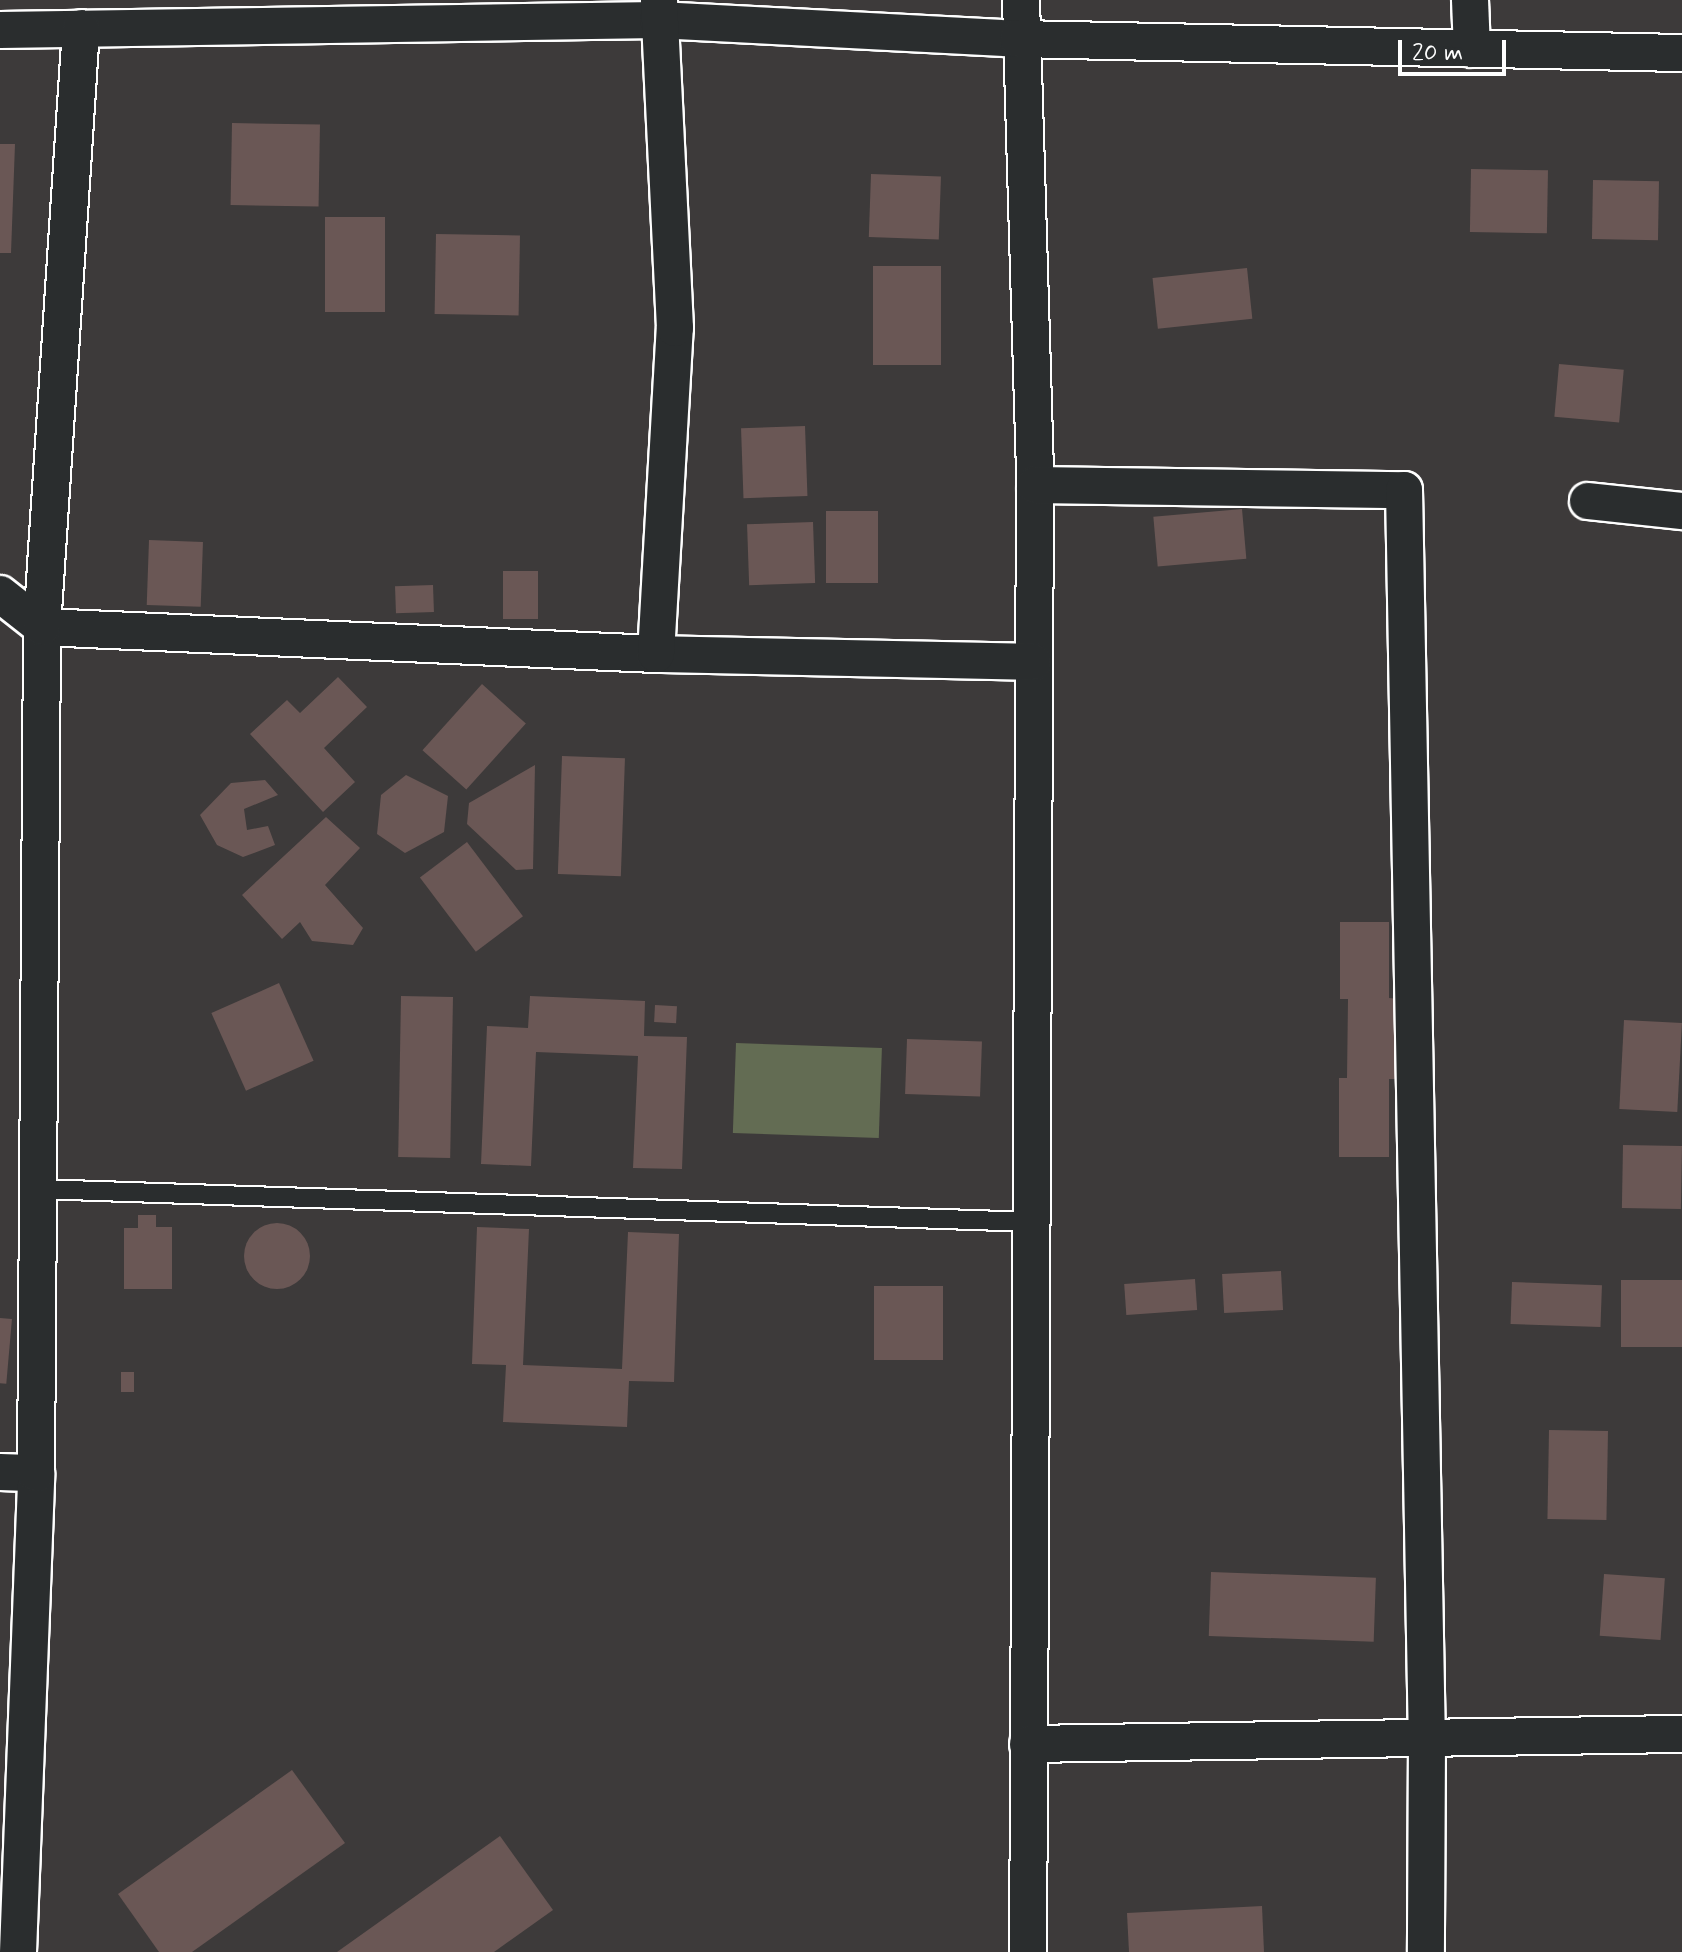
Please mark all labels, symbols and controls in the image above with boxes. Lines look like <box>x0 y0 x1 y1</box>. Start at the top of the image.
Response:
scale bar <box>1402 24 1510 74</box>
text: 20 m <box>1412 38 1463 69</box>

